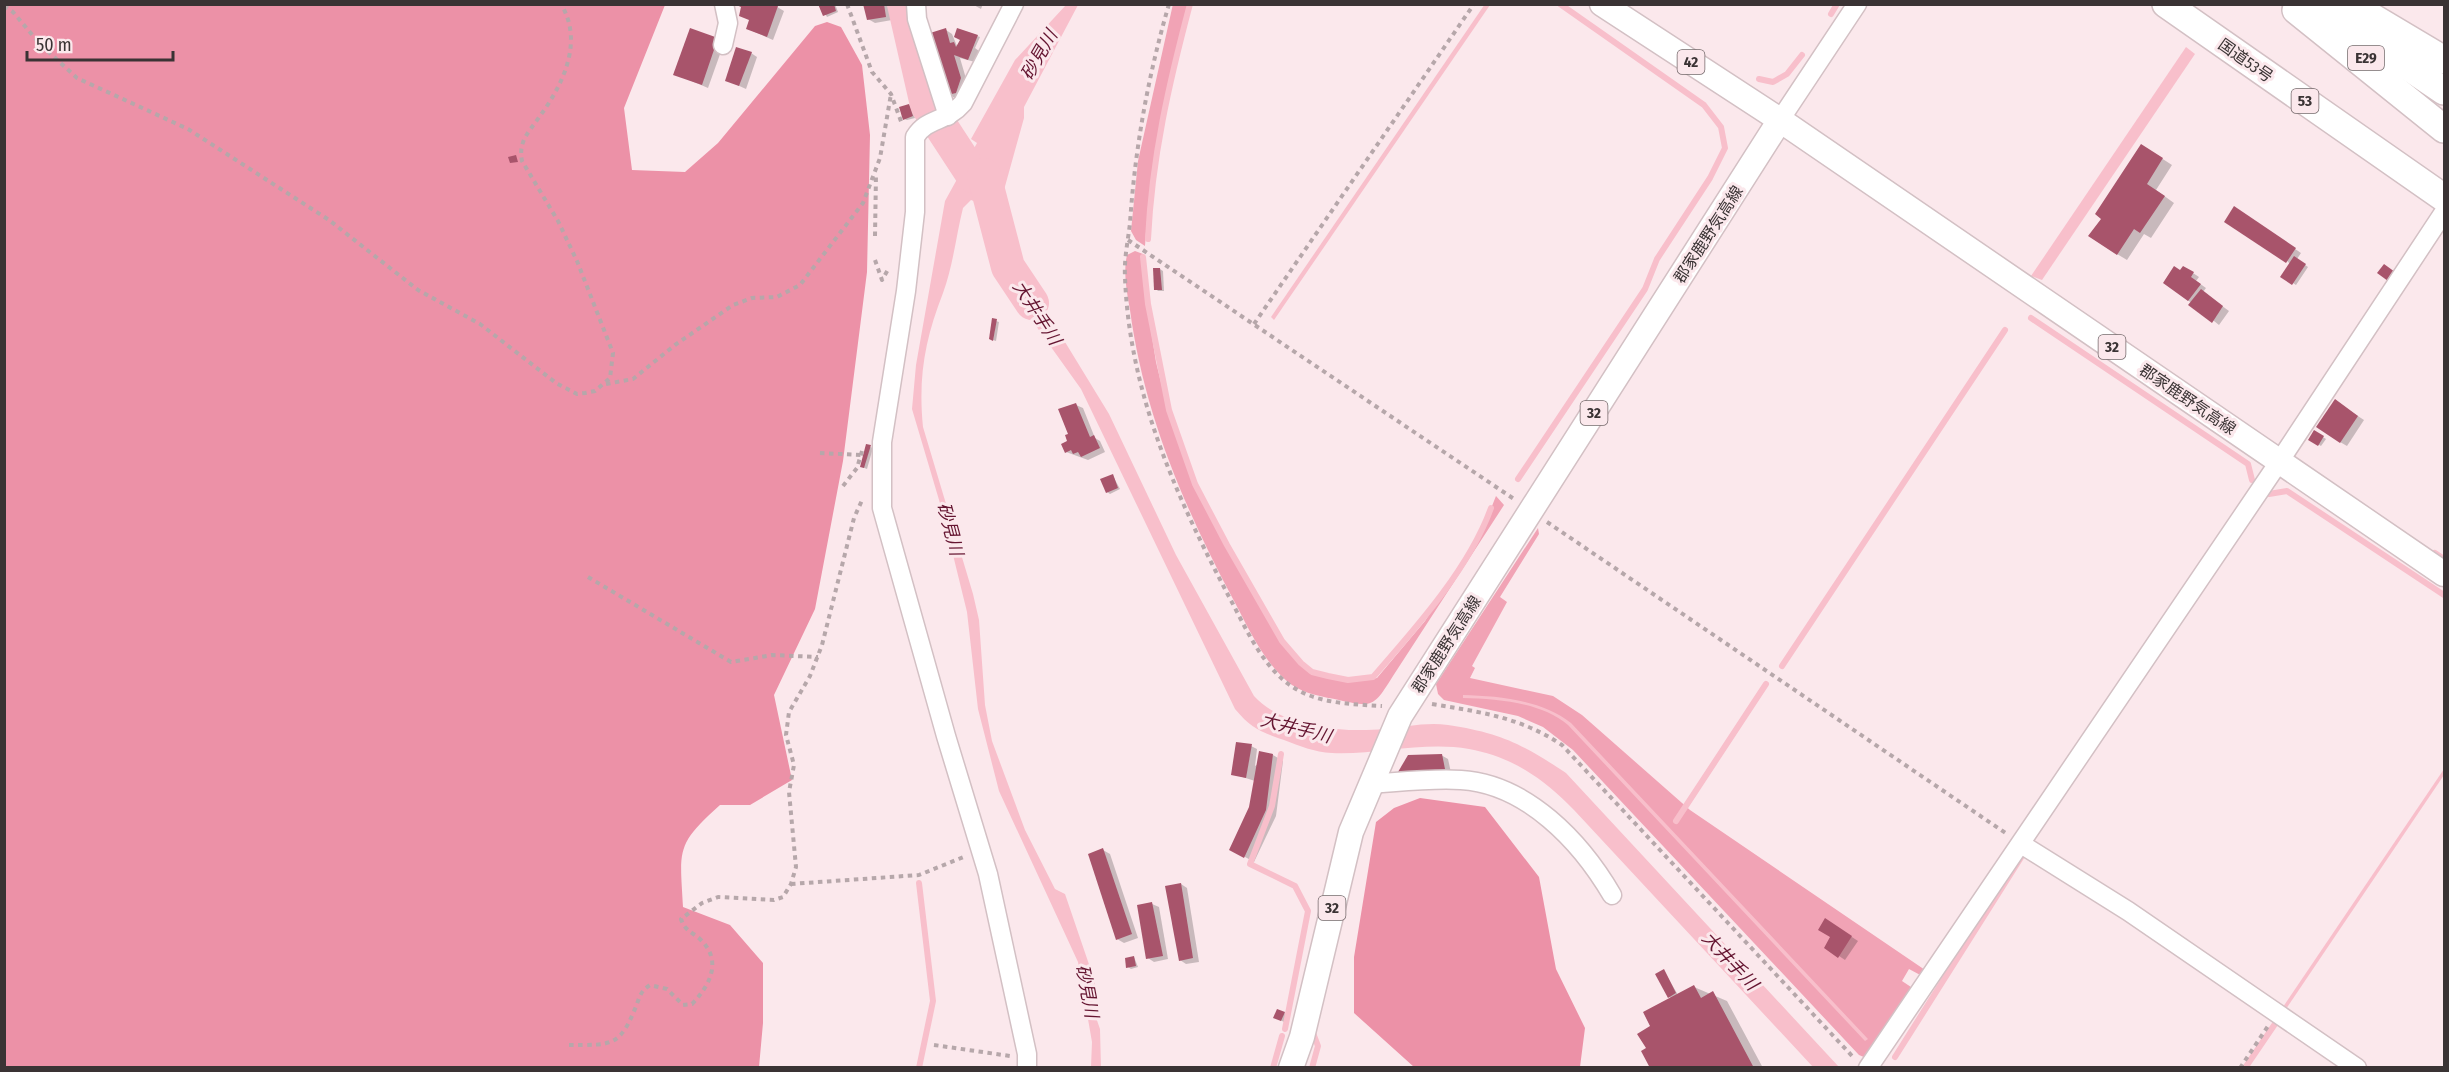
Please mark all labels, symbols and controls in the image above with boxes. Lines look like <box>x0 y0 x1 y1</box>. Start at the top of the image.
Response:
scale bar <box>27 24 172 62</box>
water label: 砂見川 <box>1016 24 1063 84</box>
text: 50 m <box>36 34 72 56</box>
street label: 国道53号 <box>2215 35 2277 86</box>
road number: E29 <box>2348 46 2384 70</box>
road number: 42 <box>1678 50 1704 74</box>
road number: 53 <box>2292 89 2318 113</box>
street label: 郡家鹿野気高線 <box>1670 182 1747 286</box>
water label: 大井手川 <box>1008 277 1067 351</box>
road number: 32 <box>2098 335 2126 359</box>
street label: 郡家鹿野気高線 <box>2136 360 2239 439</box>
road number: 32 <box>1580 401 1608 425</box>
water label: 砂見川 <box>932 500 968 560</box>
street label: 郡家鹿野気高線 <box>1408 592 1485 696</box>
water label: 大井手川 <box>1258 709 1336 748</box>
road number: 32 <box>1318 896 1346 920</box>
water label: 大井手川 <box>1697 927 1764 996</box>
water label: 砂見川 <box>1071 962 1103 1022</box>

